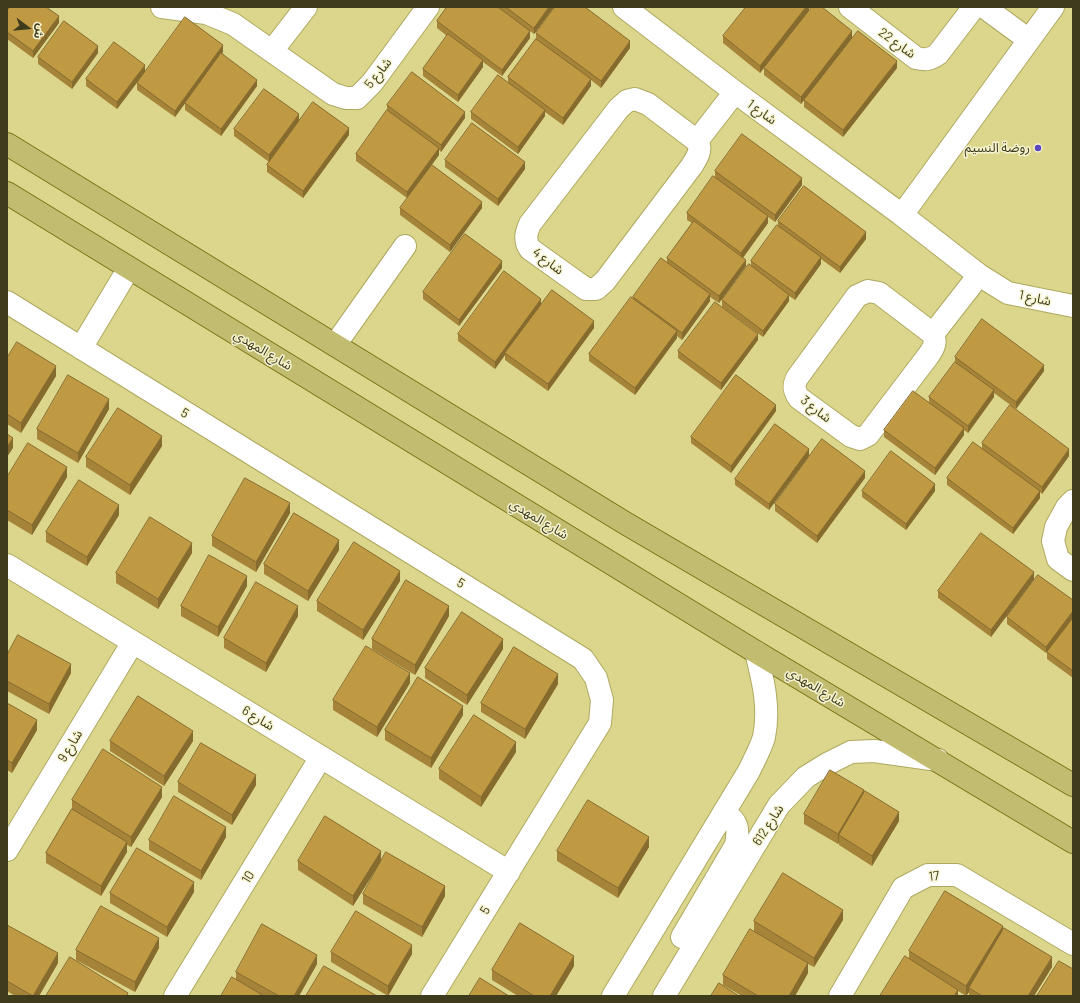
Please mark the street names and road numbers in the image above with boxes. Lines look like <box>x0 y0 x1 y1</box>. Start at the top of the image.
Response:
street label: شارع 22 <box>875 24 919 62</box>
street label: شارع 5 <box>361 55 395 91</box>
street label: شارع 1 <box>744 96 780 128</box>
street label: شارع 4 <box>529 244 567 278</box>
street label: شارع 1 <box>1017 287 1053 309</box>
street label: شارع المهدي <box>231 326 295 374</box>
street label: شارع 3 <box>798 392 834 426</box>
street label: 5 <box>178 405 192 421</box>
street label: شارع المهدي <box>507 495 571 543</box>
street label: 5 <box>454 575 468 591</box>
street label: شارع المهدي <box>784 663 848 711</box>
street label: شارع 6 <box>239 702 277 734</box>
street label: شارع 9 <box>54 727 86 765</box>
street label: شارع 612 <box>749 801 787 849</box>
street label: 10 <box>238 868 258 886</box>
street label: 17 <box>928 868 940 884</box>
street label: 5 <box>477 903 493 917</box>

